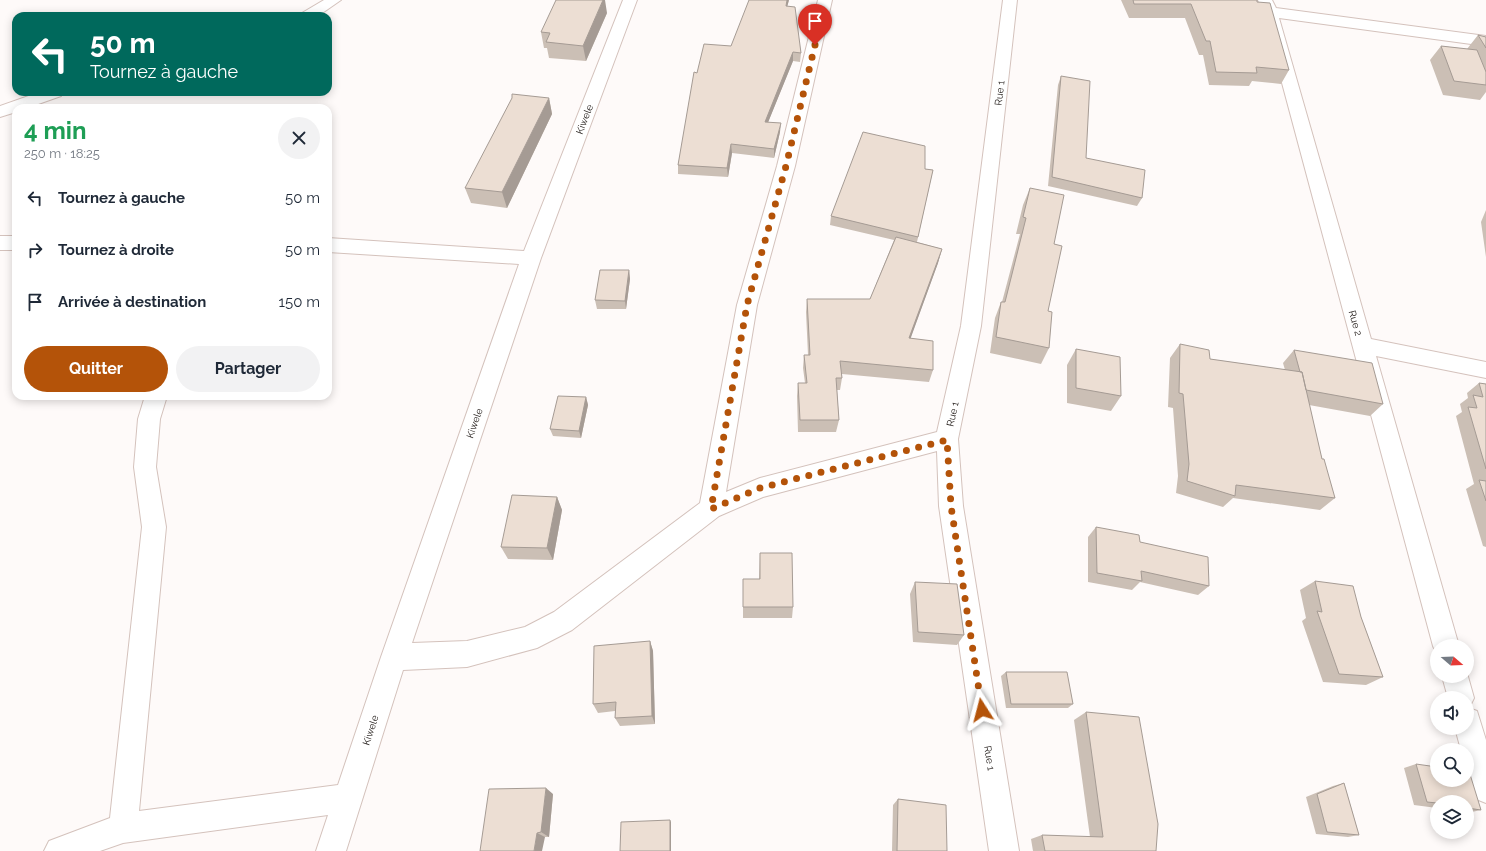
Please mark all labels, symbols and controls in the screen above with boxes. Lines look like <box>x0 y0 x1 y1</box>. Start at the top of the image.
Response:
pin <box>798 4 832 45</box>
icon: arrive <box>804 10 826 32</box>
text: 50 m <box>90 27 156 60</box>
icon: left <box>24 28 76 80</box>
text: Tournez à gauche <box>90 61 238 82</box>
street label: Rue 1 <box>993 79 1007 106</box>
street label: Kiwele <box>574 103 595 136</box>
text: 4 min <box>24 116 86 145</box>
button: close <box>278 117 320 159</box>
text: 250 m · 18:25 <box>24 146 100 161</box>
icon: left <box>24 187 46 209</box>
text: Tournez à gauche <box>58 189 185 207</box>
text: 50 m <box>285 189 320 207</box>
icon: right <box>24 239 46 261</box>
text: Tournez à droite <box>58 241 174 259</box>
text: 50 m <box>285 241 320 259</box>
icon: arrive <box>24 291 46 313</box>
text: Arrivée à destination <box>58 293 206 311</box>
text: 150 m <box>279 293 320 311</box>
street label: Rue 2 <box>1347 309 1364 337</box>
button: Quitter <box>24 346 168 392</box>
button: Partager <box>176 346 320 392</box>
street label: Rue 1 <box>945 400 961 428</box>
street label: Kiwele <box>464 407 485 440</box>
north arrow <box>1430 639 1474 683</box>
map controls <box>1430 639 1474 839</box>
position arrow <box>961 689 1003 731</box>
button: sound <box>1430 691 1474 735</box>
street label: Kiwele <box>360 714 381 747</box>
button: search <box>1430 743 1474 787</box>
street label: Rue 1 <box>982 745 997 772</box>
button: layers <box>1430 795 1474 839</box>

